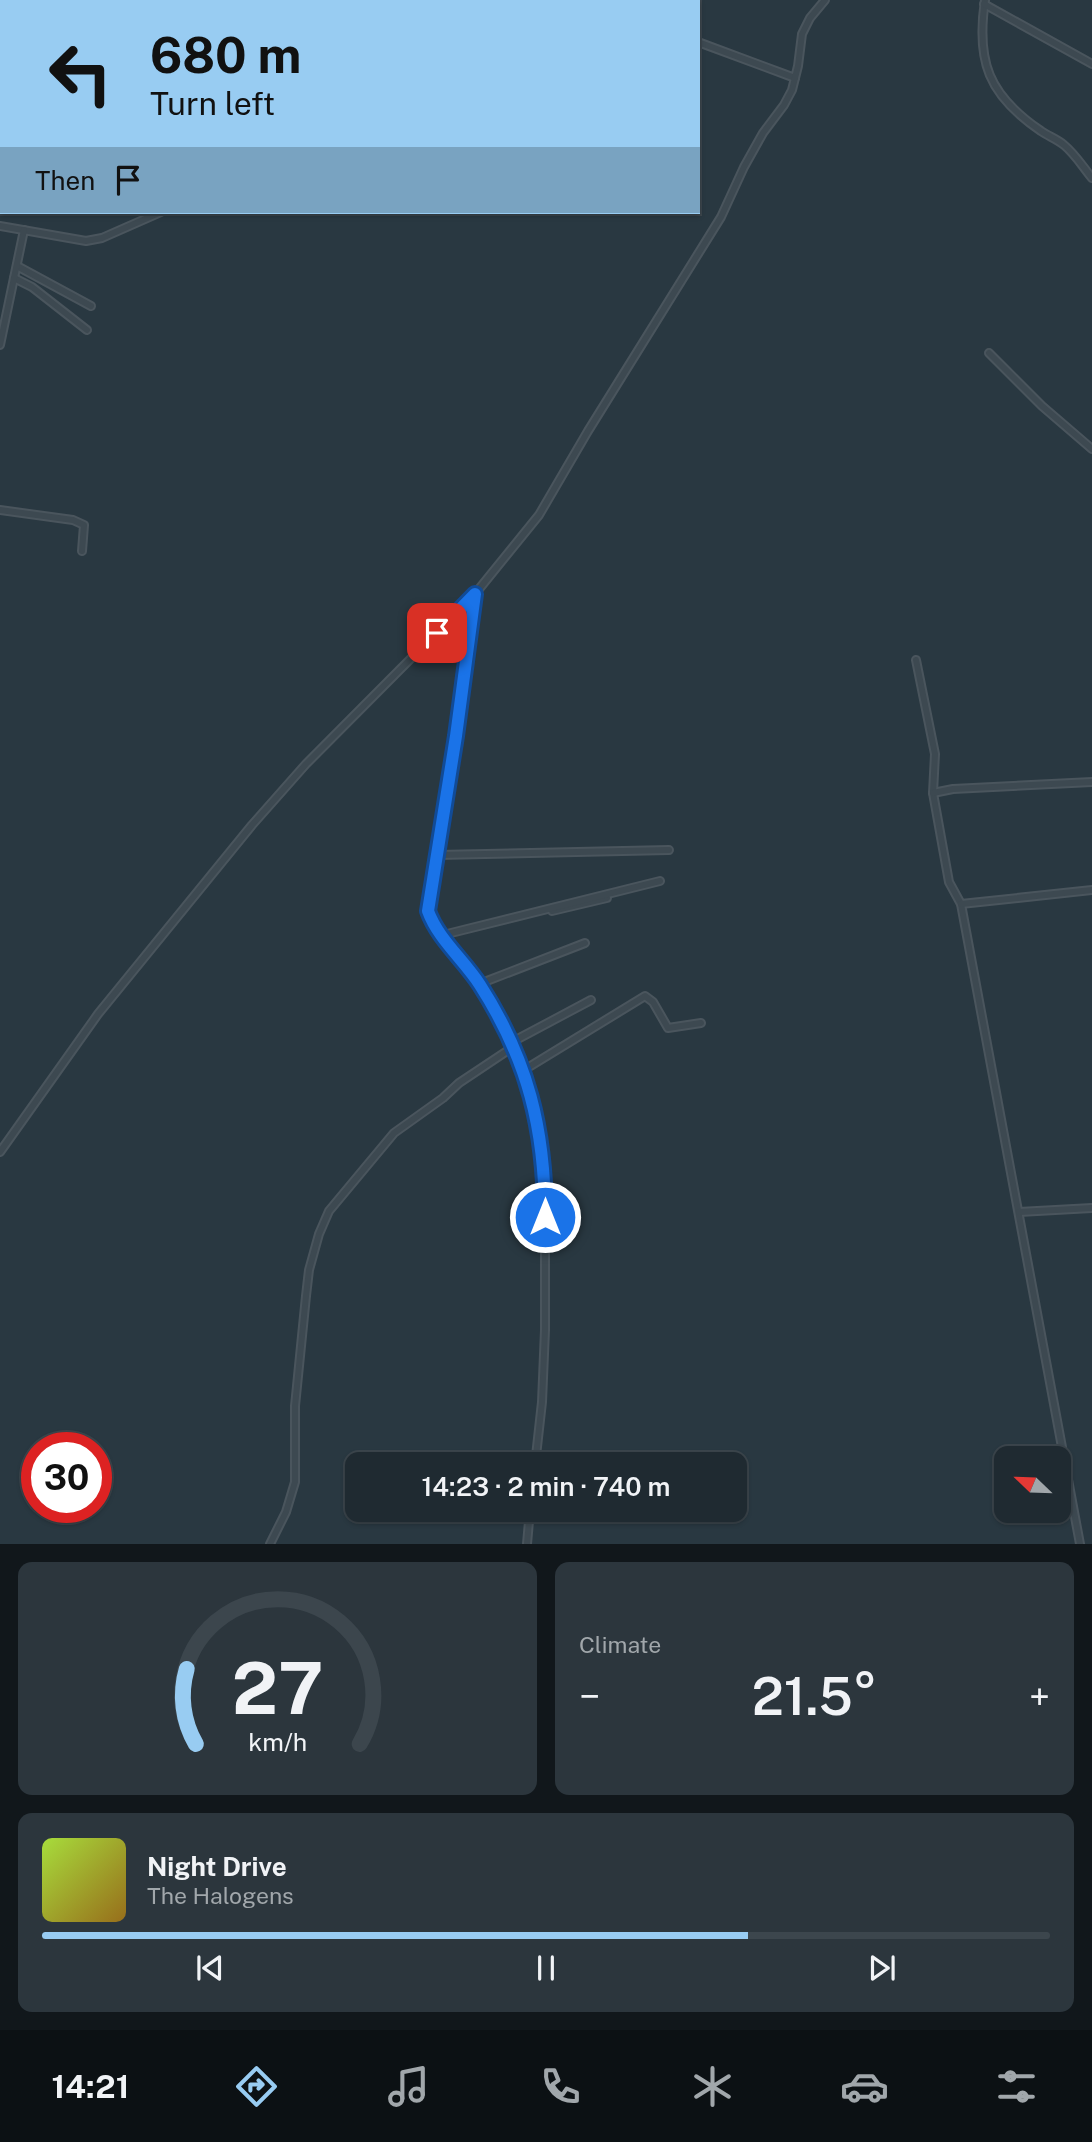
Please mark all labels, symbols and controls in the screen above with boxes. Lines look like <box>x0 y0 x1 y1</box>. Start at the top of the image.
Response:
text: 680 m <box>150 26 301 84</box>
icon: left <box>35 28 126 119</box>
text: Turn left <box>150 85 275 122</box>
icon: arrive <box>109 161 147 199</box>
text: Then <box>35 165 95 196</box>
pin <box>407 603 467 663</box>
icon: arrive <box>418 614 456 652</box>
position arrow <box>508 1180 582 1254</box>
speed limit sign: 30 <box>21 1432 112 1523</box>
north arrow <box>994 1446 1071 1522</box>
map controls <box>994 1446 1071 1523</box>
text: 14:23 · 2 min · 740 m <box>421 1471 671 1502</box>
text: Climate <box>579 1631 661 1658</box>
text: 27 <box>232 1646 323 1731</box>
text: 21.5° <box>752 1666 877 1727</box>
text: − <box>579 1674 600 1719</box>
text: + <box>1029 1674 1050 1719</box>
text: km/h <box>248 1727 307 1757</box>
text: Night Drive <box>147 1851 287 1882</box>
text: The Halogens <box>147 1882 294 1909</box>
icon: previous <box>191 1949 229 1987</box>
icon: pause <box>527 1949 565 1987</box>
icon: next <box>863 1949 901 1987</box>
icon: directions <box>232 2062 281 2111</box>
icon: music <box>384 2062 433 2111</box>
icon: phone <box>536 2062 585 2111</box>
icon: climate <box>688 2062 737 2111</box>
icon: car <box>840 2062 889 2111</box>
icon: filters <box>992 2062 1041 2111</box>
text: 14:21 <box>51 2068 129 2105</box>

